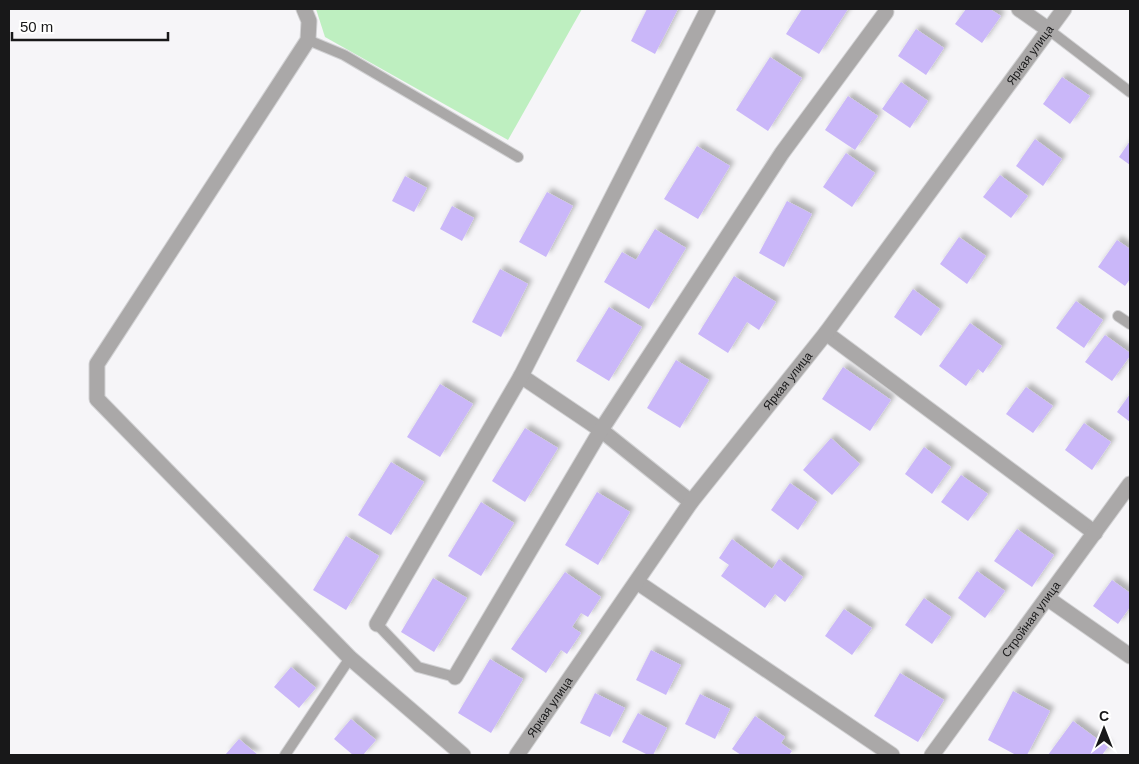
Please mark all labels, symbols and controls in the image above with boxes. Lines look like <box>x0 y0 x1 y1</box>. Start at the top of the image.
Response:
scale bar <box>12 10 169 42</box>
text: 50 m <box>20 18 53 35</box>
street label: Яркая улица <box>1004 22 1057 88</box>
street label: Яркая улица <box>760 349 815 413</box>
street label: Стройная улица <box>999 578 1064 660</box>
street label: Яркая улица <box>524 674 576 740</box>
north arrow <box>1079 704 1129 754</box>
text: С <box>1099 708 1109 724</box>

